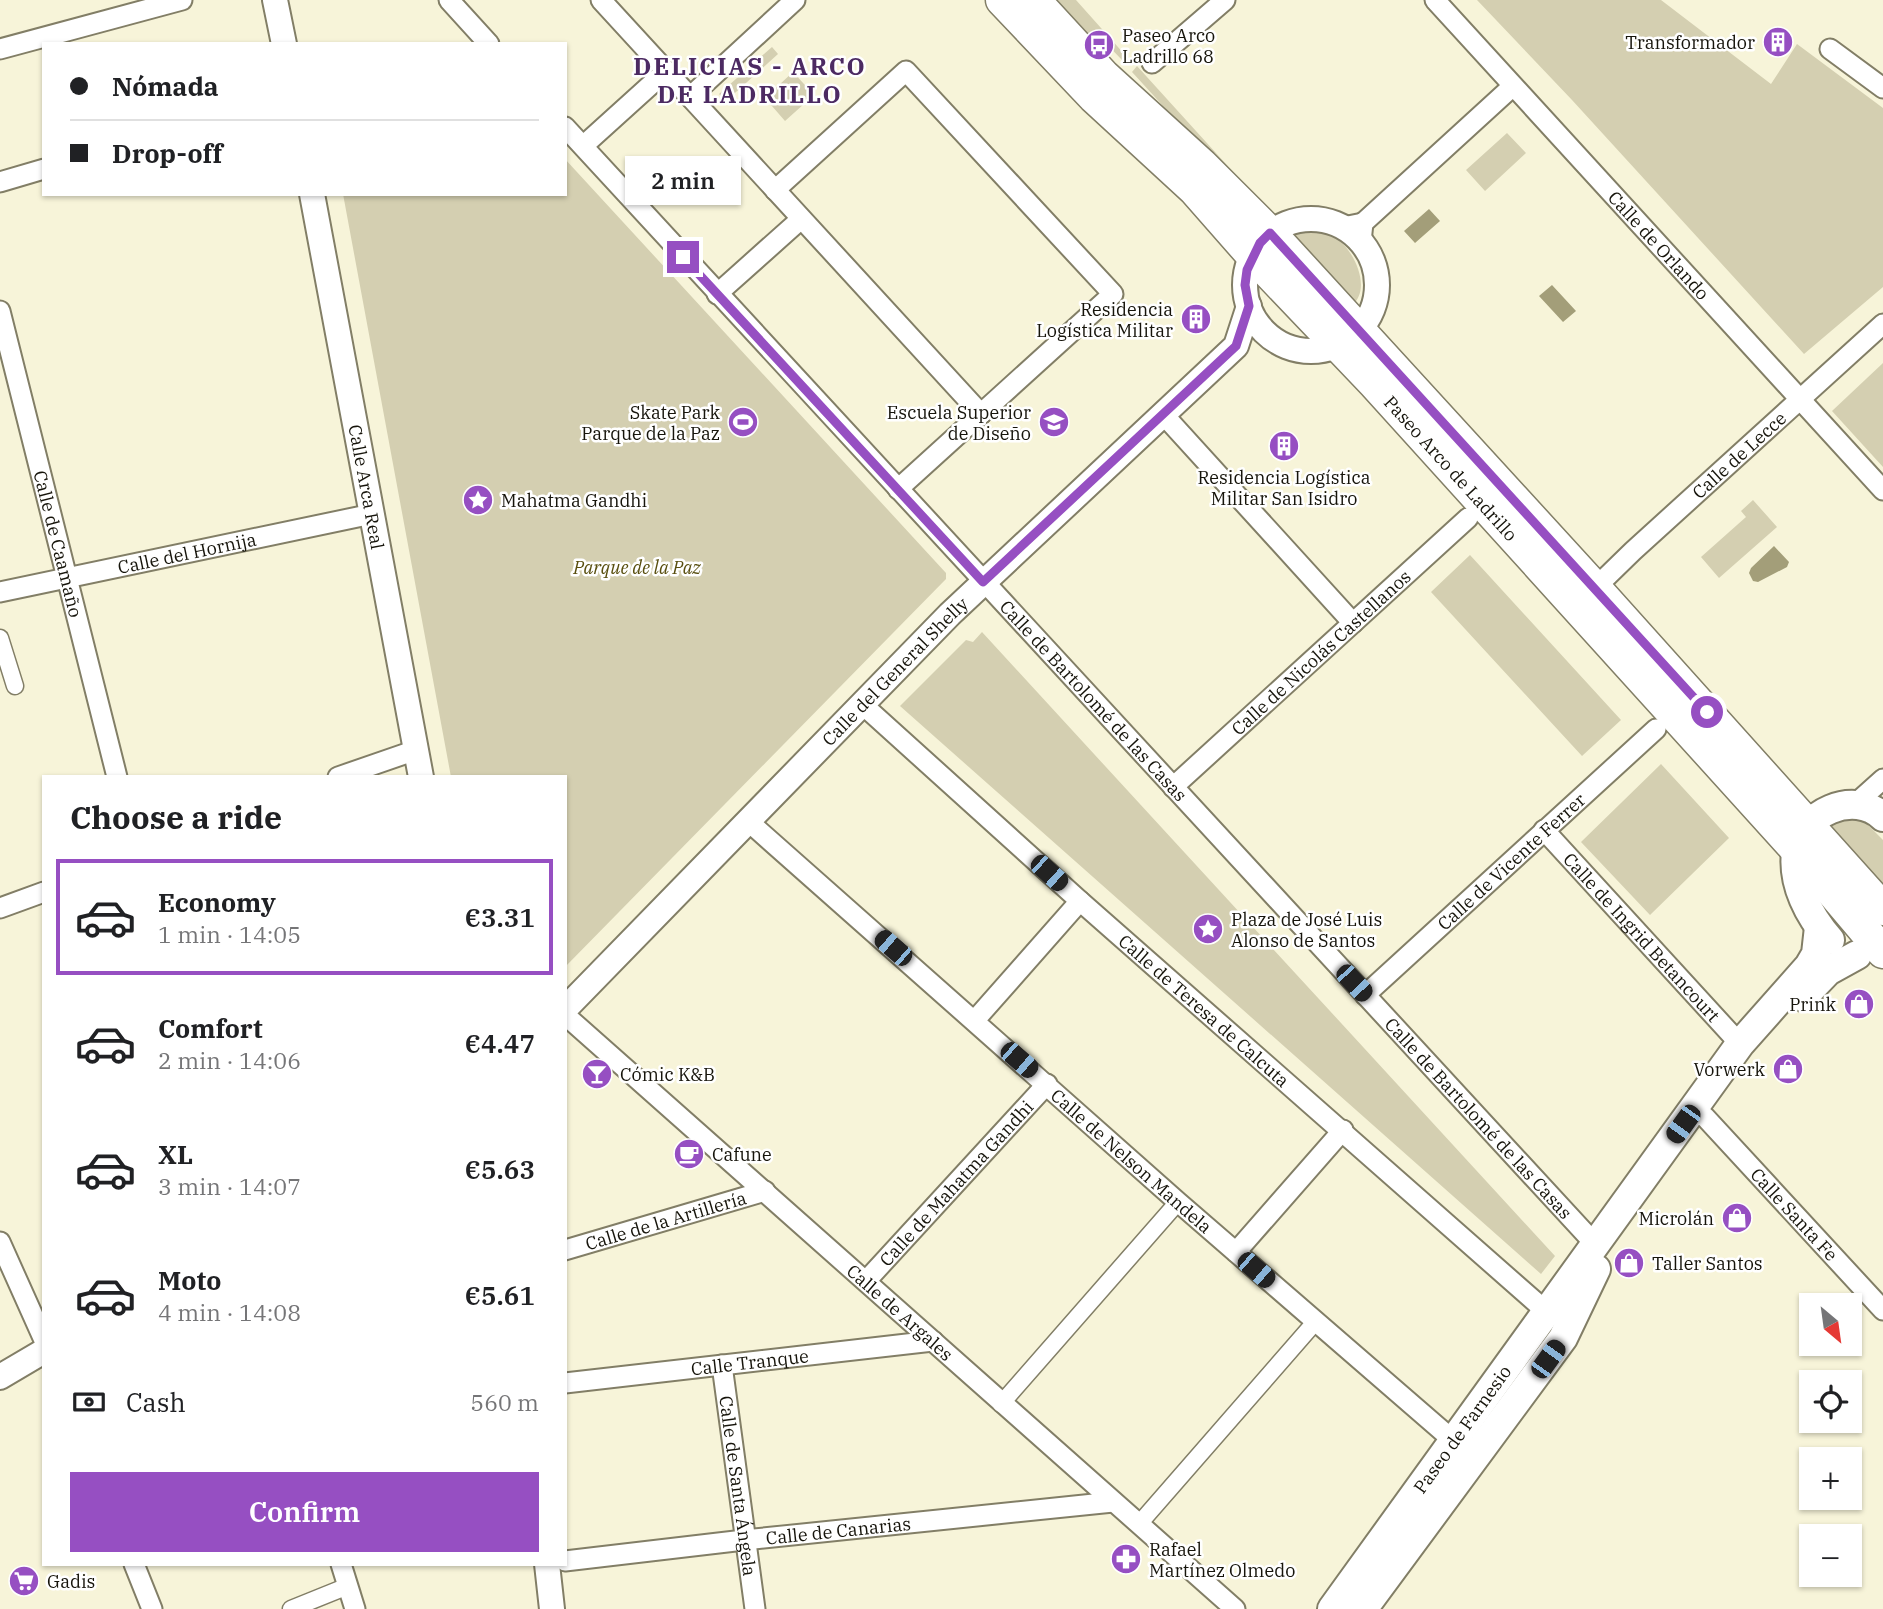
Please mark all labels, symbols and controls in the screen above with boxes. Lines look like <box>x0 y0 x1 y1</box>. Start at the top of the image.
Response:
place label: Paseo Arco Ladrillo 68 <box>1122 24 1215 68</box>
building icon: Transformador <box>1761 25 1795 59</box>
bus stop icon: Paseo Arco Ladrillo 68 <box>1082 28 1116 62</box>
place label: Transformador <box>1625 31 1755 54</box>
district label: DELICIAS - ARCO DE LADRILLO <box>633 50 867 110</box>
text: Nómada <box>112 69 219 103</box>
text: Drop-off <box>112 136 223 170</box>
callout: 2 min <box>625 156 741 204</box>
text: 2 min <box>651 165 715 195</box>
street label: Calle de Orlando <box>1603 186 1715 304</box>
route end <box>667 241 699 273</box>
place label: Residencia Logística Militar <box>1036 298 1173 342</box>
building icon: Residencia Logística Militar <box>1179 302 1213 336</box>
street label: Paseo Arco de Ladrillo <box>1379 390 1523 546</box>
place label: Skate Park Parque de la Paz <box>581 401 720 445</box>
place label: Escuela Superior de Diseño <box>887 401 1031 445</box>
sports icon: Skate Park Parque de la Paz <box>726 405 760 439</box>
school or university icon: Escuela Superior de Diseño <box>1037 405 1071 439</box>
street label: Calle de Lecce <box>1687 406 1791 503</box>
street label: Calle Arca Real <box>344 423 390 551</box>
building icon: Residencia Logística Militar San Isidro <box>1267 429 1301 463</box>
place label: Residencia Logística Militar San Isidro <box>1197 466 1371 510</box>
street label: Calle de Caamaño <box>29 468 88 620</box>
place icon: Mahatma Gandhi <box>461 483 495 517</box>
place label: Mahatma Gandhi <box>501 489 648 512</box>
street label: Calle del Hornija <box>116 527 258 579</box>
park label: Parque de la Paz <box>572 556 702 579</box>
street label: Calle de Nicolás Castellanos <box>1226 565 1415 740</box>
street label: Calle del General Shelly <box>817 592 973 750</box>
street label: Calle de Bartolomé de las Casas <box>995 595 1192 806</box>
route start <box>1691 696 1723 728</box>
street label: Calle de Vicente Ferrer <box>1432 788 1590 935</box>
text: Choose a ride <box>70 796 282 838</box>
street label: Calle de Ingrid Betancourt <box>1559 847 1725 1026</box>
car <box>1027 851 1072 895</box>
text: Economy <box>158 885 276 919</box>
icon: car <box>74 886 137 949</box>
text: €3.31 <box>465 900 535 934</box>
place label: Plaza de José Luis Alonso de Santos <box>1231 908 1382 952</box>
place icon: Plaza de José Luis Alonso de Santos <box>1191 912 1225 946</box>
text: 1 min · 14:05 <box>158 919 301 949</box>
car <box>871 926 916 970</box>
street label: Calle de Teresa de Calcuta <box>1114 929 1295 1092</box>
car <box>1332 960 1377 1006</box>
shop icon: Prink <box>1842 987 1876 1021</box>
place label: Prink <box>1789 993 1836 1016</box>
text: Comfort <box>158 1011 263 1045</box>
icon: car <box>74 1012 137 1075</box>
street label: Calle de Bartolomé de las Casas <box>1380 1013 1577 1223</box>
text: €4.47 <box>465 1026 535 1060</box>
car <box>997 1038 1042 1082</box>
text: 2 min · 14:06 <box>158 1045 301 1075</box>
shop icon: Vorwerk <box>1771 1052 1805 1086</box>
bar icon: Cómic K&B <box>580 1057 614 1091</box>
place label: Vorwerk <box>1693 1058 1765 1081</box>
place label: Cómic K&B <box>620 1063 715 1086</box>
street label: Calle de Nelson Mandela <box>1046 1083 1217 1238</box>
street label: Calle de Mahatma Gandhi <box>874 1095 1038 1271</box>
car <box>1663 1101 1704 1147</box>
text: XL <box>158 1137 193 1171</box>
cafe icon: Cafune <box>672 1137 706 1171</box>
icon: car <box>74 1138 137 1201</box>
place label: Cafune <box>712 1143 772 1166</box>
text: €5.63 <box>465 1152 535 1186</box>
street label: Calle Santa Fe <box>1746 1163 1843 1265</box>
text: 3 min · 14:07 <box>158 1171 301 1201</box>
street label: Calle de la Artillería <box>583 1186 749 1255</box>
shop icon: Microlán <box>1720 1201 1754 1235</box>
place label: Microlán <box>1638 1207 1714 1230</box>
shop icon: Taller Santos <box>1612 1246 1646 1280</box>
car <box>1234 1248 1279 1292</box>
place label: Taller Santos <box>1652 1252 1763 1275</box>
street label: Calle de Argales <box>842 1259 958 1365</box>
text: Moto <box>158 1263 221 1297</box>
icon: car <box>74 1264 137 1327</box>
text: €5.61 <box>465 1278 535 1312</box>
north arrow <box>1799 1293 1862 1356</box>
map controls <box>1799 1293 1862 1587</box>
text: 4 min · 14:08 <box>158 1297 301 1327</box>
car <box>1528 1336 1569 1382</box>
street label: Calle Tranque <box>690 1344 810 1380</box>
street label: Paseo de Farnesio <box>1408 1360 1516 1498</box>
button: locate <box>1799 1370 1862 1433</box>
icon: cash <box>70 1383 108 1421</box>
text: Cash <box>126 1385 186 1419</box>
text: 560 m <box>470 1387 539 1417</box>
street label: Calle de Santa Ángela <box>715 1394 762 1578</box>
button: + <box>1799 1447 1862 1510</box>
button: Confirm <box>70 1472 539 1552</box>
street label: Calle de Canarias <box>765 1511 912 1549</box>
button: − <box>1799 1524 1862 1587</box>
place label: Rafael Martínez Olmedo <box>1149 1538 1295 1582</box>
pharmacy icon: Rafael Martínez Olmedo <box>1109 1542 1143 1576</box>
supermarket icon: Gadis <box>7 1564 41 1598</box>
place label: Gadis <box>47 1570 95 1593</box>

